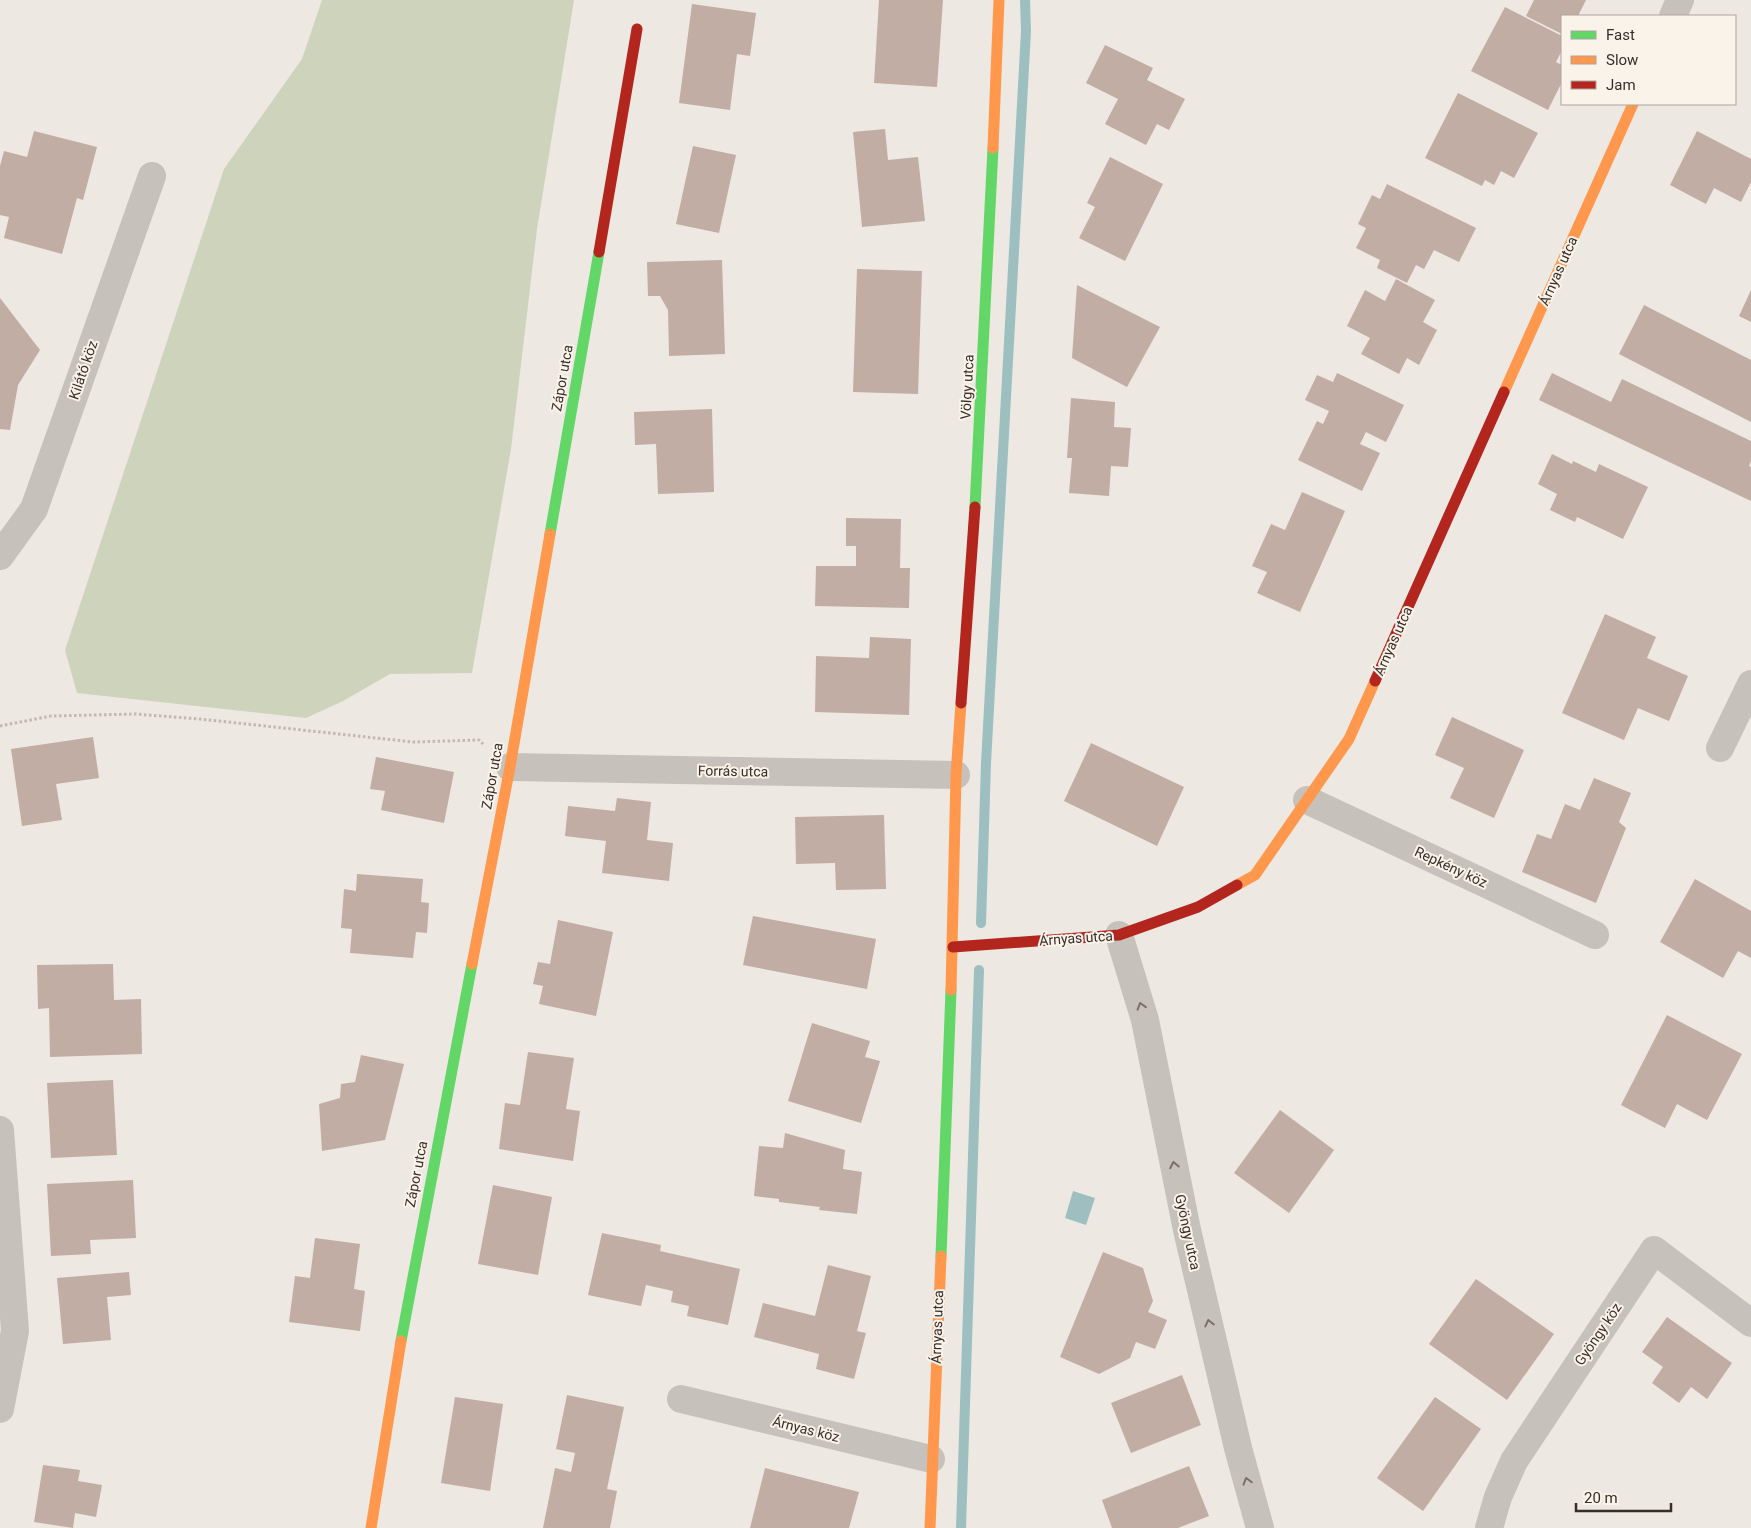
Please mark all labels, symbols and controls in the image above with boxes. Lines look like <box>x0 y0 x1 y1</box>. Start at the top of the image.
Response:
legend <box>1561 15 1736 105</box>
text: Fast <box>1606 26 1635 44</box>
text: Slow <box>1606 51 1638 69</box>
text: Jam <box>1606 76 1636 94</box>
street label: Árnyas utca <box>1535 234 1580 308</box>
street label: Kilátó köz <box>66 338 101 401</box>
street label: Zápor utca <box>548 343 576 413</box>
street label: Völgy utca <box>957 354 977 420</box>
street label: Árnyas utca <box>1370 604 1415 678</box>
street label: Zápor utca <box>478 741 506 811</box>
street label: Forrás utca <box>698 762 768 780</box>
street label: Repkény köz <box>1412 843 1490 891</box>
street label: Árnyas utca <box>1039 926 1113 949</box>
one-way arrow <box>1136 1002 1146 1010</box>
street label: Zápor utca <box>402 1139 430 1209</box>
one-way arrow <box>1169 1160 1179 1169</box>
street label: Gyöngy utca <box>1172 1193 1204 1271</box>
street label: Árnyas utca <box>927 1290 946 1364</box>
street label: Gyöngy köz <box>1571 1300 1625 1368</box>
one-way arrow <box>1204 1319 1215 1328</box>
street label: Árnyas köz <box>771 1412 841 1445</box>
one-way arrow <box>1243 1477 1253 1486</box>
scale bar <box>1576 1480 1671 1512</box>
text: 20 m <box>1584 1489 1618 1507</box>

